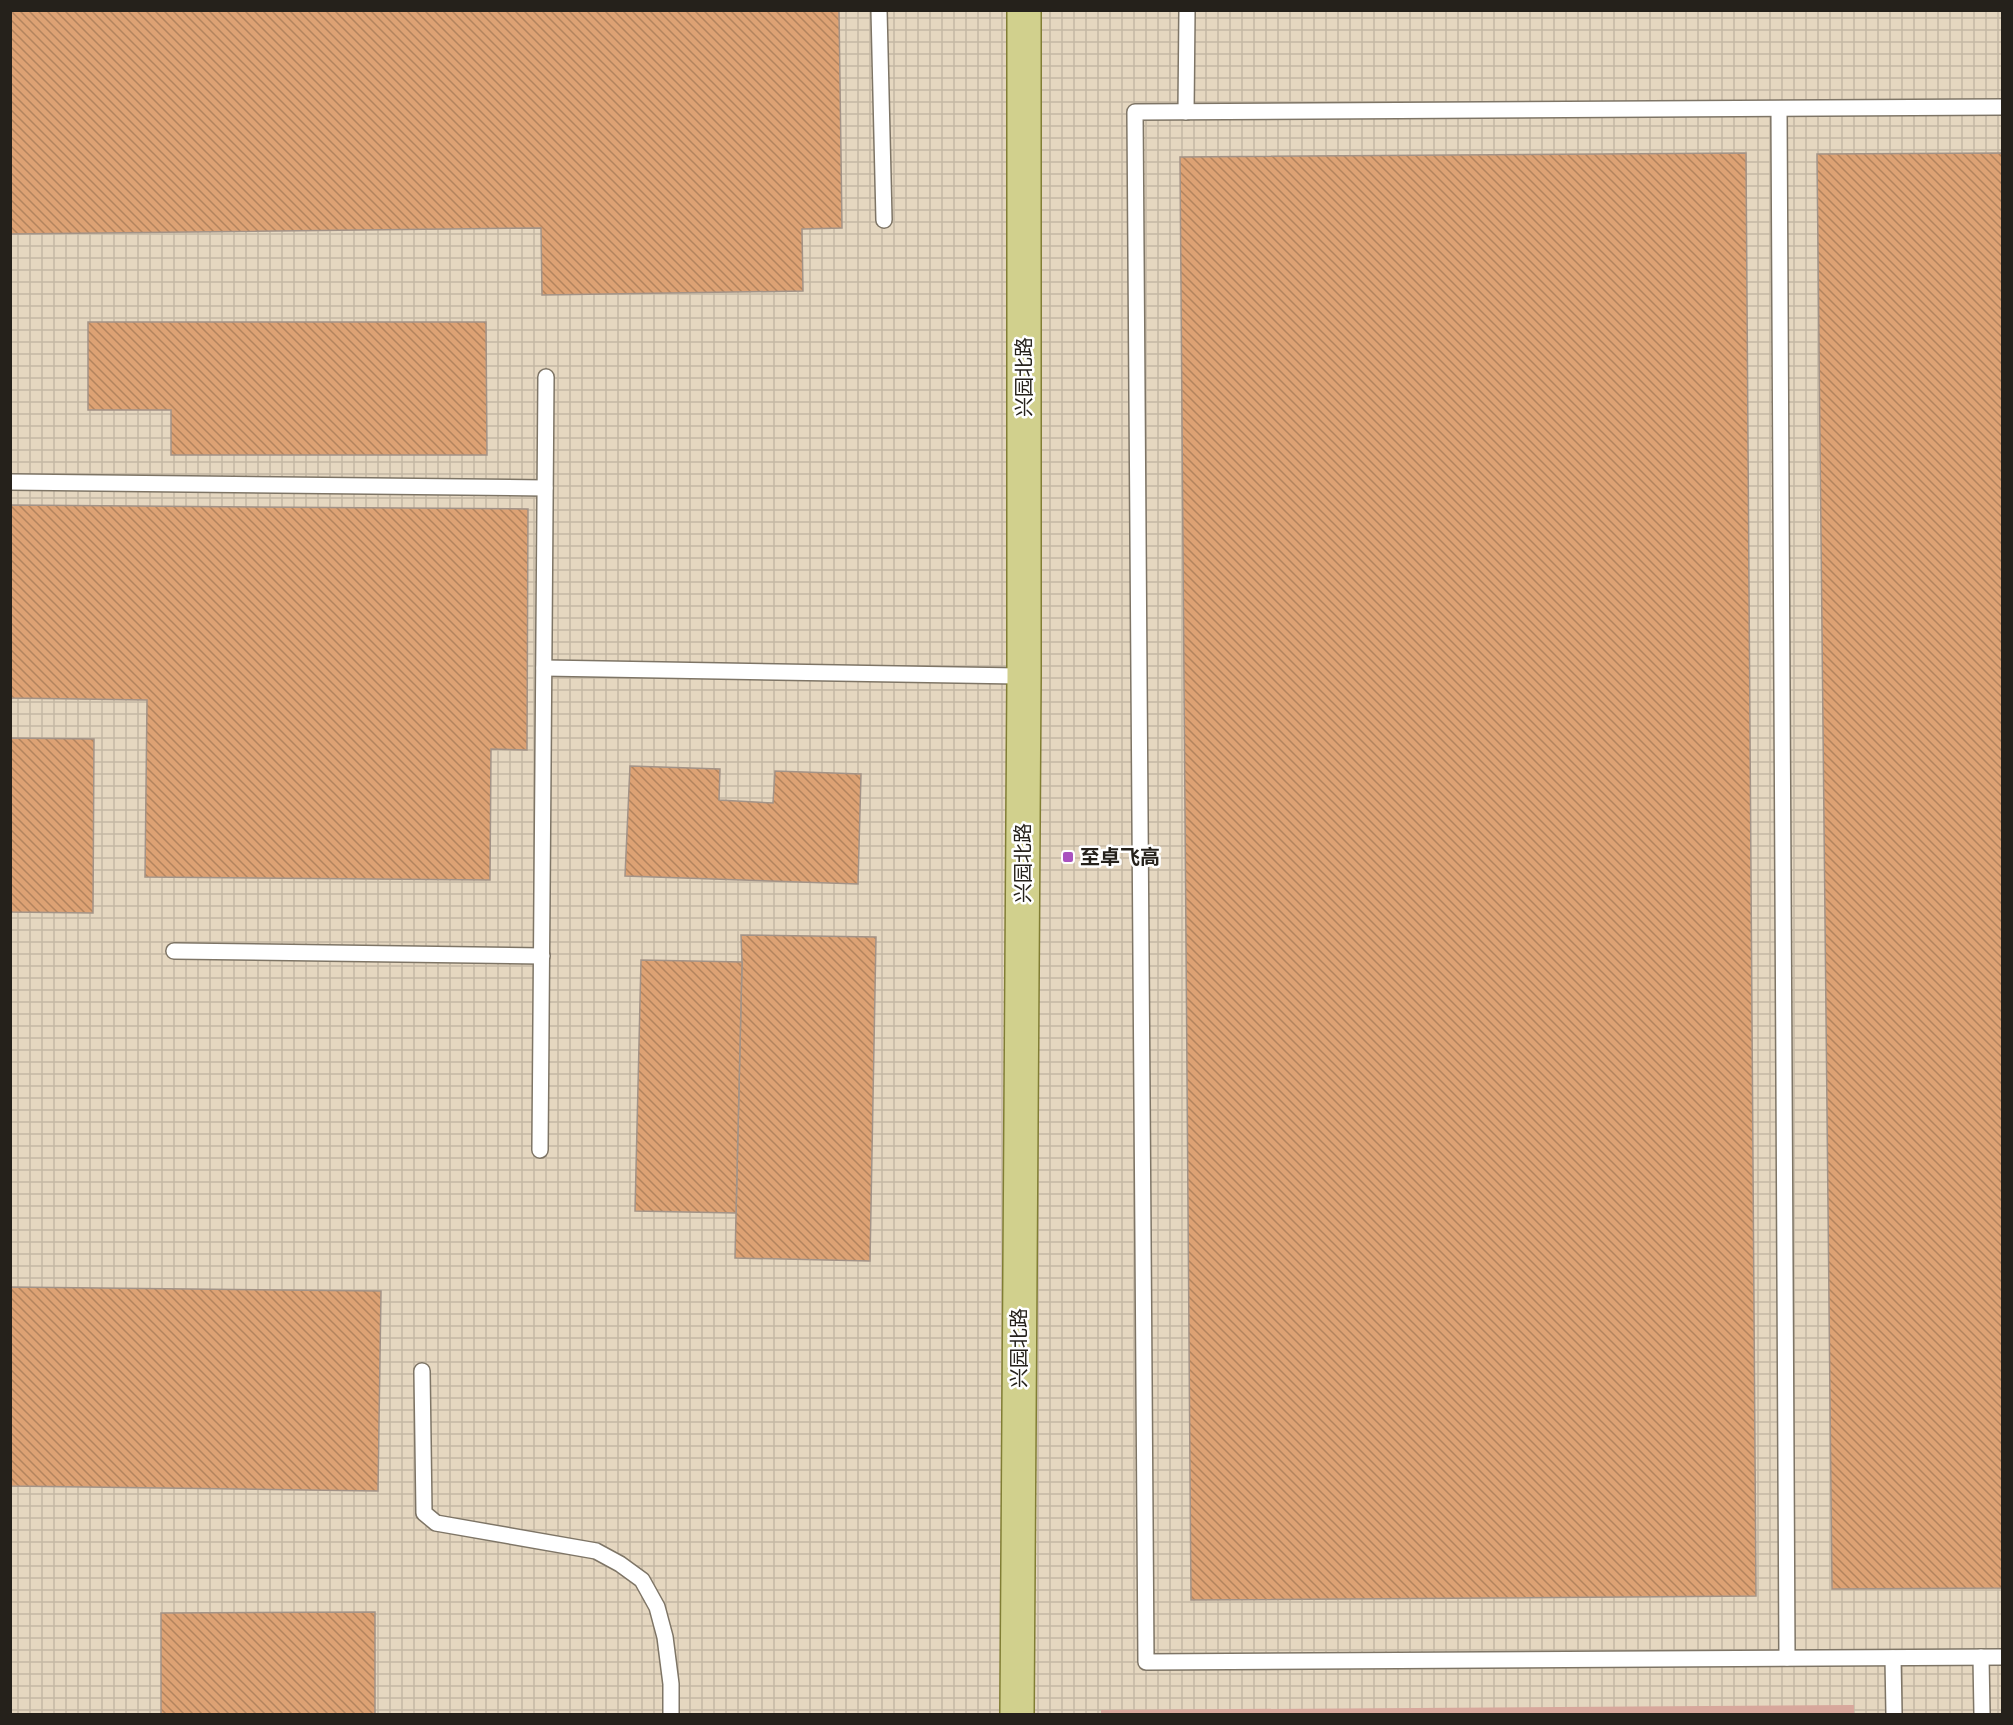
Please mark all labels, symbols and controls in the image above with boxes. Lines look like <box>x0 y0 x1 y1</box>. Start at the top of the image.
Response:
street label: 兴园北路 <box>1011 337 1035 417</box>
street label: 兴园北路 <box>1010 823 1034 903</box>
place label: 至卓飞高 <box>1080 844 1160 868</box>
marker: 至卓飞高 <box>1061 850 1075 864</box>
street label: 兴园北路 <box>1006 1308 1030 1388</box>

